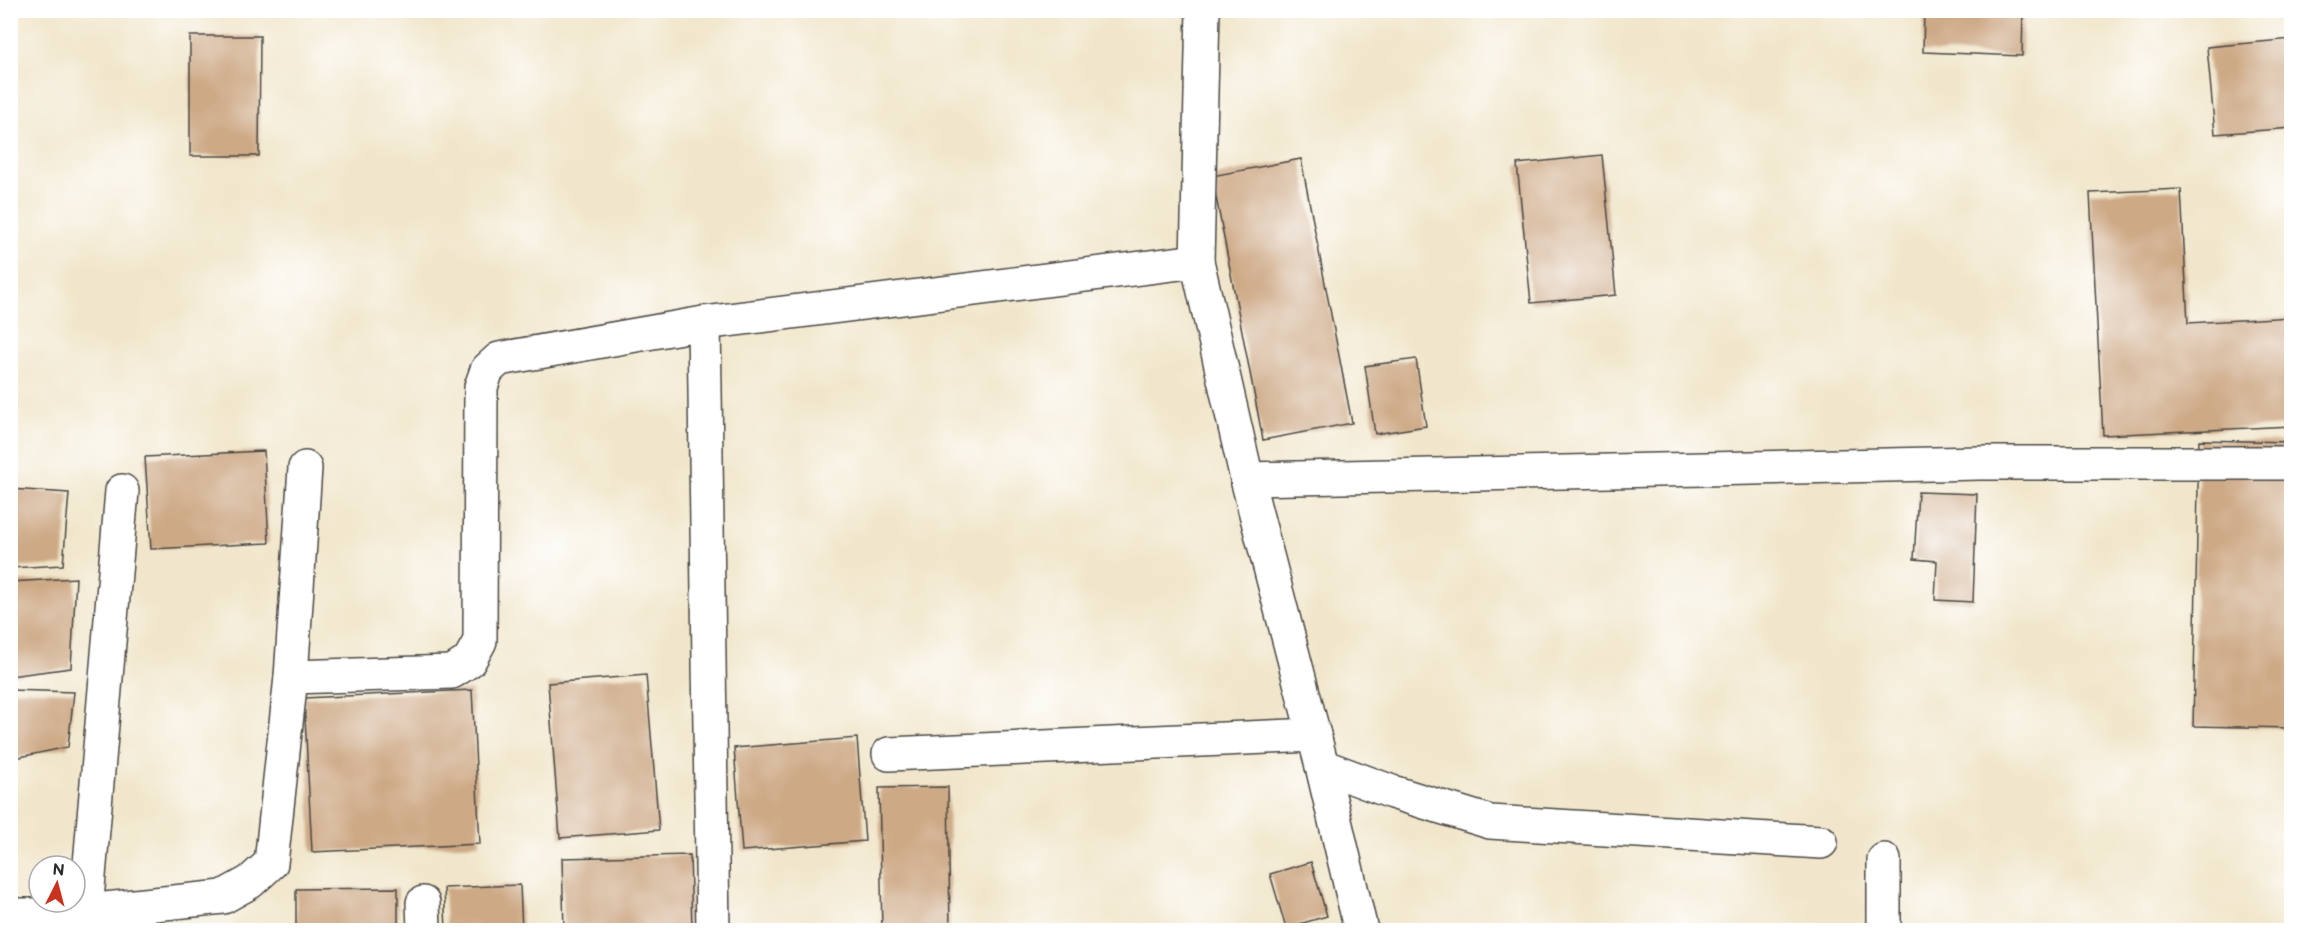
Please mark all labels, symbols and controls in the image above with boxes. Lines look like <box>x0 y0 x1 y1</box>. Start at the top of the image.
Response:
north arrow <box>27 854 87 914</box>
text: N <box>51 860 65 881</box>

